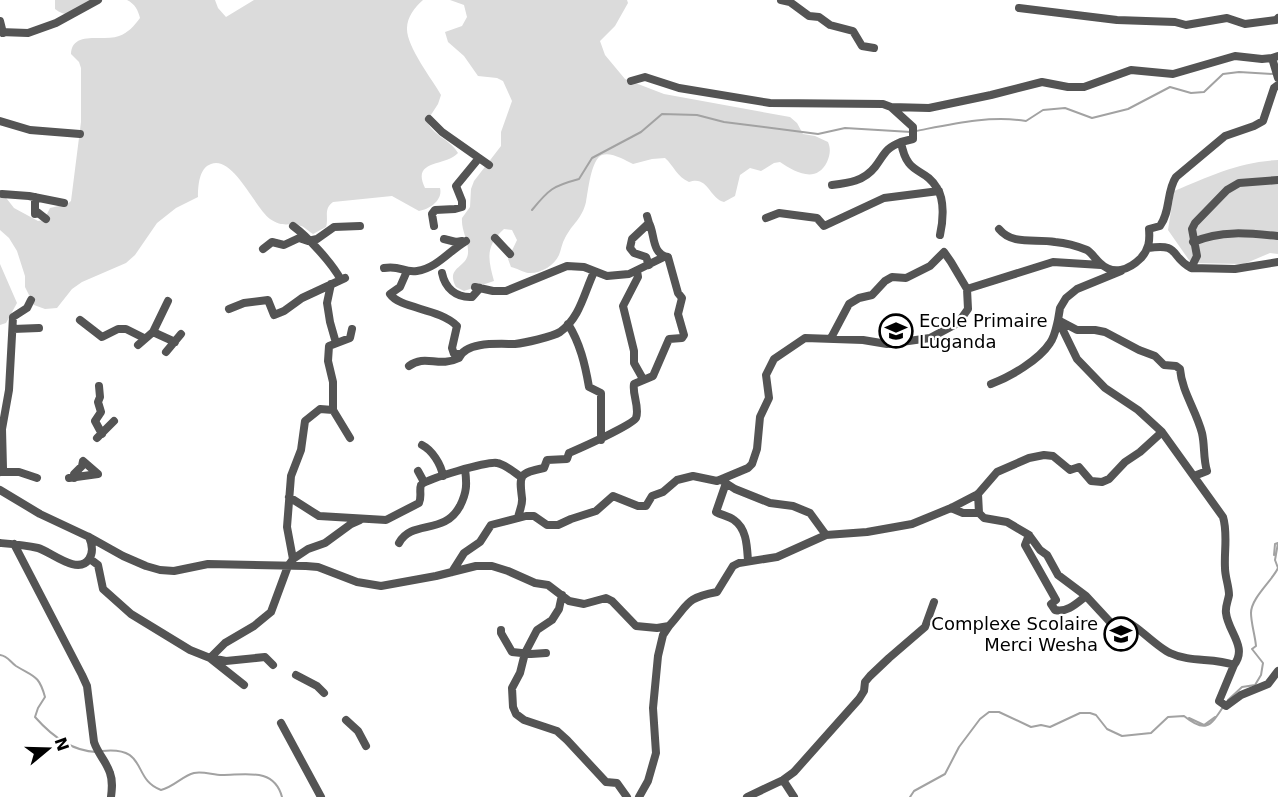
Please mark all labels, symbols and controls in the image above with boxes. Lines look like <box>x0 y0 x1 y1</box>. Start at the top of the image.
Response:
place label: Ecole Primaire Luganda <box>919 310 1048 352</box>
school or university icon: Ecole Primaire Luganda <box>878 313 914 349</box>
place label: Complexe Scolaire Merci Wesha <box>931 613 1098 655</box>
school or university icon: Complexe Scolaire Merci Wesha <box>1103 616 1139 652</box>
north arrow <box>18 719 78 779</box>
text: N <box>51 735 73 754</box>

